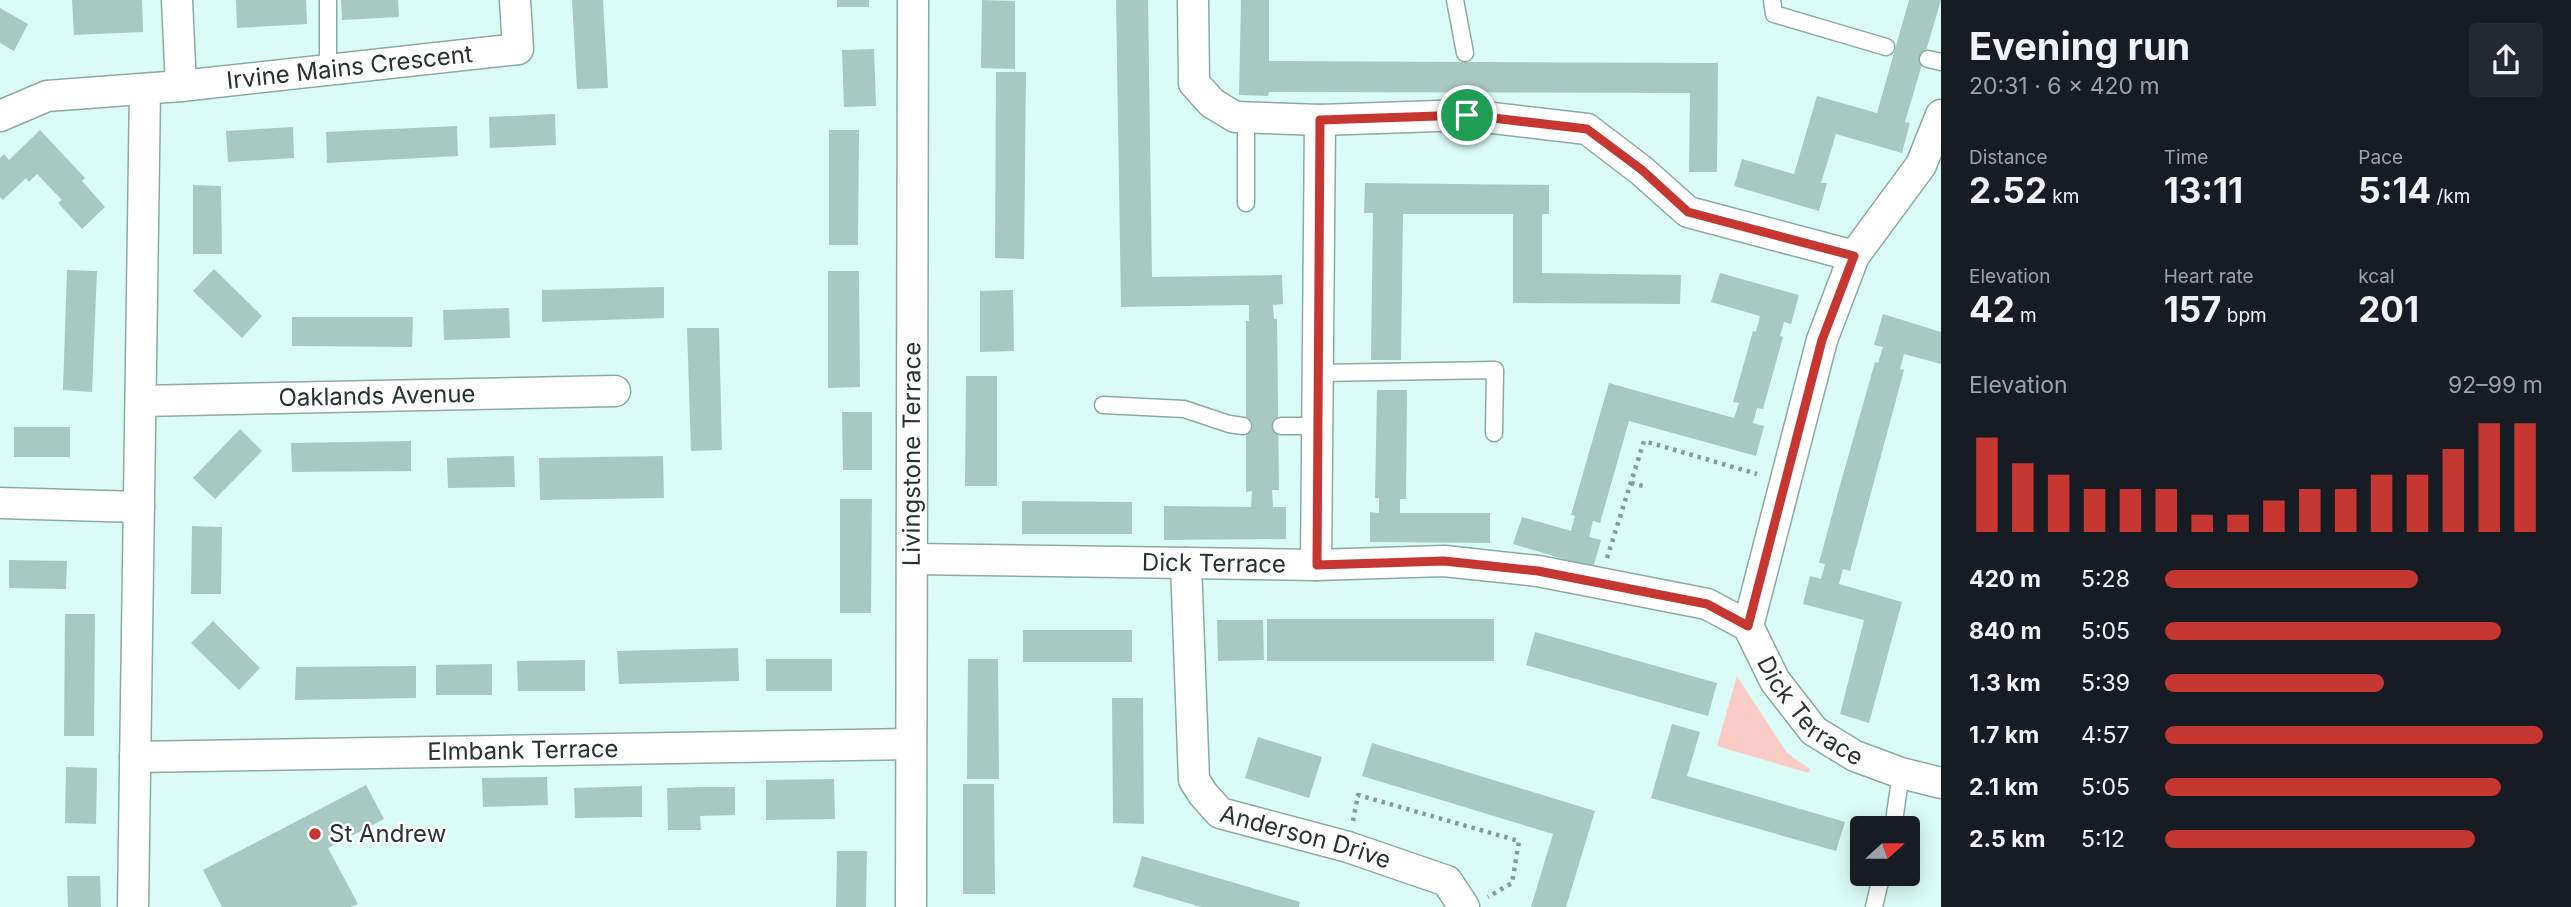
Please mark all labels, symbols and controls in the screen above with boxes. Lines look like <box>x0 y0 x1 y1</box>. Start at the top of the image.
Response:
text: Evening run <box>1969 23 2190 69</box>
button: share <box>2469 23 2543 97</box>
street label: Irvine Mains Crescent <box>225 39 474 95</box>
text: 20:31 · 6 × 420 m <box>1969 72 2160 100</box>
pin <box>1437 85 1497 145</box>
icon: arrive <box>1448 96 1486 134</box>
text: Distance <box>1969 146 2047 169</box>
text: Time <box>2164 146 2208 169</box>
text: Pace <box>2358 146 2403 169</box>
text: 2.52 <box>1969 169 2047 211</box>
text: 13:11 <box>2164 169 2243 211</box>
text: 5:14 <box>2358 169 2431 211</box>
text: km <box>2047 185 2079 208</box>
text: /km <box>2431 185 2470 208</box>
text: Elevation <box>1969 265 2050 288</box>
text: Heart rate <box>2164 265 2254 288</box>
text: kcal <box>2358 265 2395 288</box>
text: 42 <box>1969 288 2015 330</box>
text: 157 <box>2164 288 2221 330</box>
text: 201 <box>2358 288 2419 330</box>
text: m <box>2015 304 2037 327</box>
text: bpm <box>2221 304 2267 327</box>
street label: Livingstone Terrace <box>897 342 926 566</box>
text: Elevation <box>1969 371 2068 399</box>
text: 92–99 m <box>2448 371 2543 399</box>
street label: Oaklands Avenue <box>278 379 476 412</box>
street label: Dick Terrace <box>1142 547 1286 579</box>
text: 420 m <box>1969 565 2041 593</box>
text: 5:28 <box>2081 565 2130 593</box>
text: 840 m <box>1969 617 2041 645</box>
text: 5:05 <box>2081 617 2130 645</box>
street label: Dick Terrace <box>1751 651 1869 772</box>
text: 1.3 km <box>1969 669 2041 697</box>
text: 5:39 <box>2081 669 2130 697</box>
text: 1.7 km <box>1969 721 2039 749</box>
text: 4:57 <box>2081 721 2129 749</box>
street label: Elmbank Terrace <box>427 734 619 766</box>
text: 2.1 km <box>1969 773 2039 801</box>
text: 5:05 <box>2081 773 2130 801</box>
street label: Anderson Drive <box>1217 799 1395 875</box>
north arrow <box>1850 816 1920 886</box>
map controls <box>1850 816 1920 886</box>
place label: St Andrew <box>329 819 446 848</box>
text: 2.5 km <box>1969 825 2046 853</box>
text: 5:12 <box>2081 825 2125 853</box>
marker: St Andrew <box>307 826 323 842</box>

